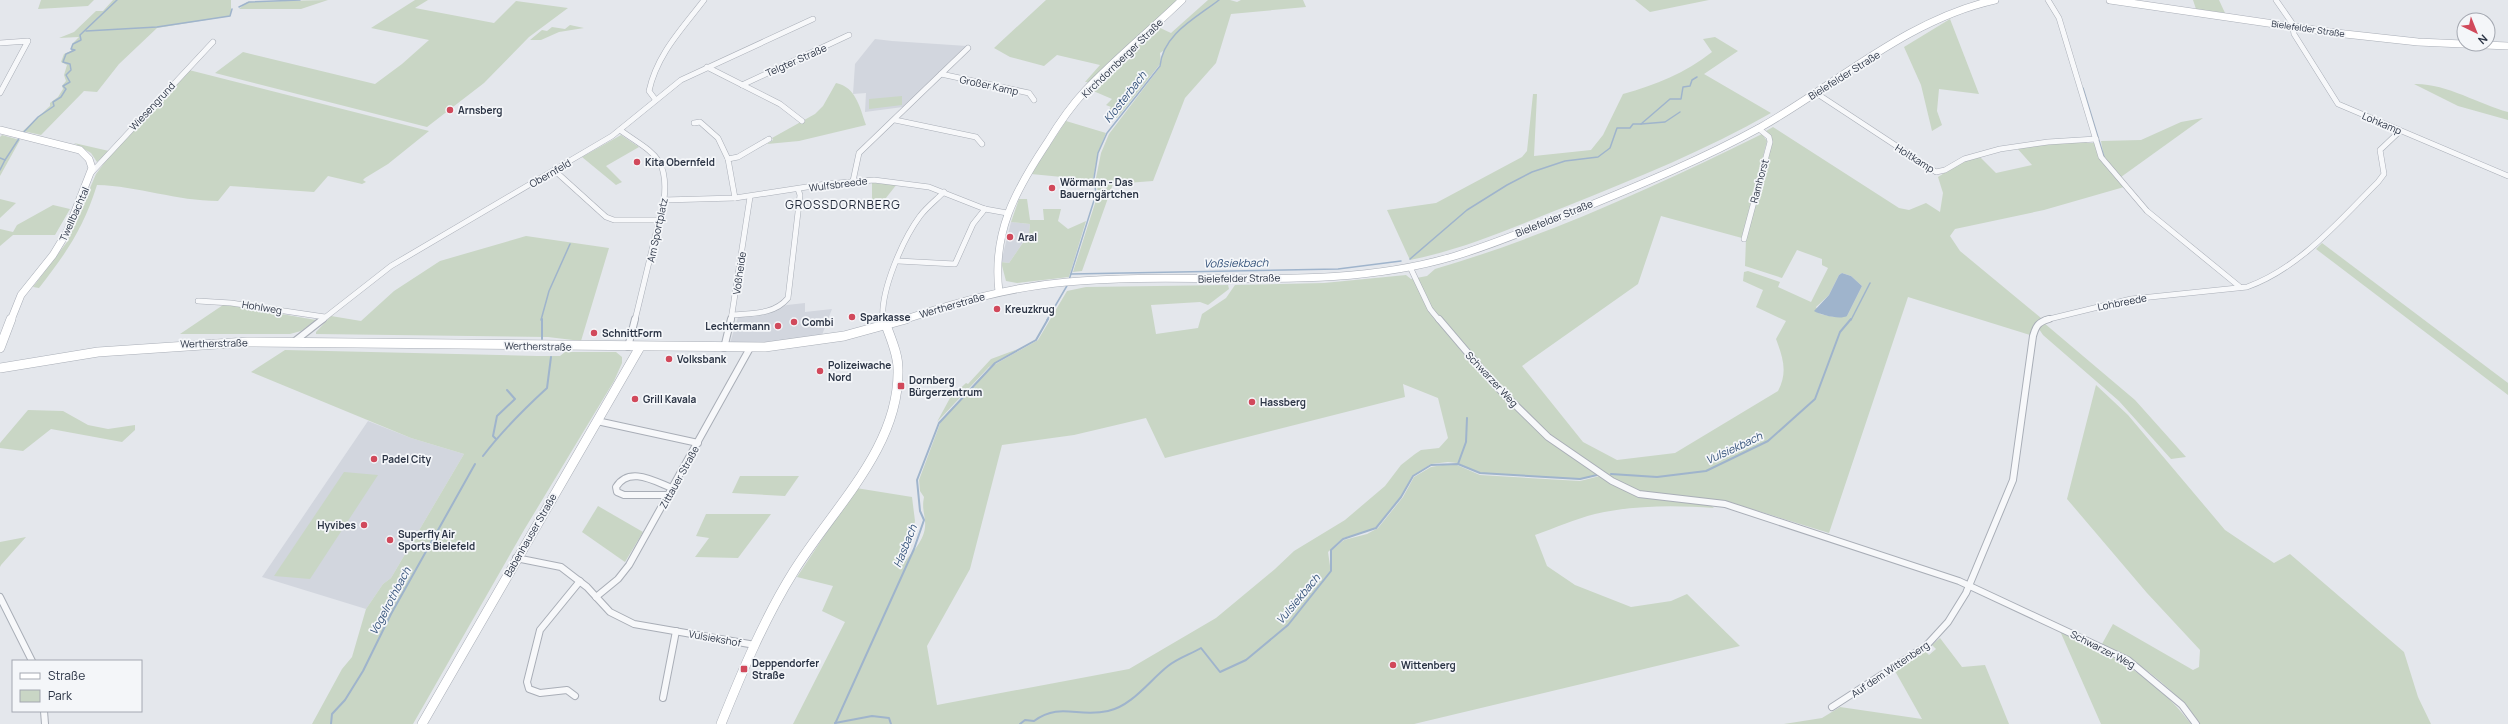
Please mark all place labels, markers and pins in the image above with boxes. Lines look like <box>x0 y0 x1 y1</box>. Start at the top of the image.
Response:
place label: Arnsberg <box>458 103 503 117</box>
marker: Arnsberg <box>445 105 455 115</box>
place label: Kita Obernfeld <box>645 155 715 169</box>
marker: Kita Obernfeld <box>632 157 642 167</box>
place label: Wörmann - Das Bauerngärtchen <box>1060 175 1139 201</box>
marker: Wörmann - Das Bauerngärtchen <box>1047 183 1057 193</box>
place label: Aral <box>1018 230 1037 244</box>
marker: Aral <box>1005 232 1015 242</box>
place label: Kreuzkrug <box>1005 302 1055 316</box>
marker: Kreuzkrug <box>992 304 1002 314</box>
place label: Sparkasse <box>860 310 910 324</box>
marker: Sparkasse <box>847 312 857 322</box>
place label: Combi <box>802 315 834 329</box>
marker: Combi <box>789 317 799 327</box>
place label: Lechtermann <box>705 319 770 333</box>
marker: Lechtermann <box>773 321 783 331</box>
place label: SchnittForm <box>602 326 662 340</box>
marker: SchnittForm <box>589 328 599 338</box>
place label: Volksbank <box>677 352 727 366</box>
marker: Volksbank <box>664 354 674 364</box>
place label: Polizeiwache Nord <box>828 358 891 384</box>
marker: Polizeiwache Nord <box>815 366 825 376</box>
place label: Dornberg Bürgerzentrum <box>909 373 982 399</box>
marker: Dornberg Bürgerzentrum <box>896 381 906 391</box>
place label: Grill Kavala <box>643 392 697 406</box>
marker: Grill Kavala <box>630 394 640 404</box>
place label: Hassberg <box>1260 395 1306 409</box>
marker: Hassberg <box>1247 397 1257 407</box>
place label: Padel City <box>382 452 431 466</box>
marker: Padel City <box>369 454 379 464</box>
place label: Hyvibes <box>317 518 357 532</box>
marker: Hyvibes <box>359 520 369 530</box>
place label: Superfly Air Sports Bielefeld <box>398 527 475 553</box>
marker: Superfly Air Sports Bielefeld <box>385 535 395 545</box>
place label: Deppendorfer Straße <box>752 656 819 682</box>
place label: Wittenberg <box>1401 658 1456 672</box>
marker: Wittenberg <box>1388 660 1398 670</box>
marker: Deppendorfer Straße <box>739 664 749 674</box>

